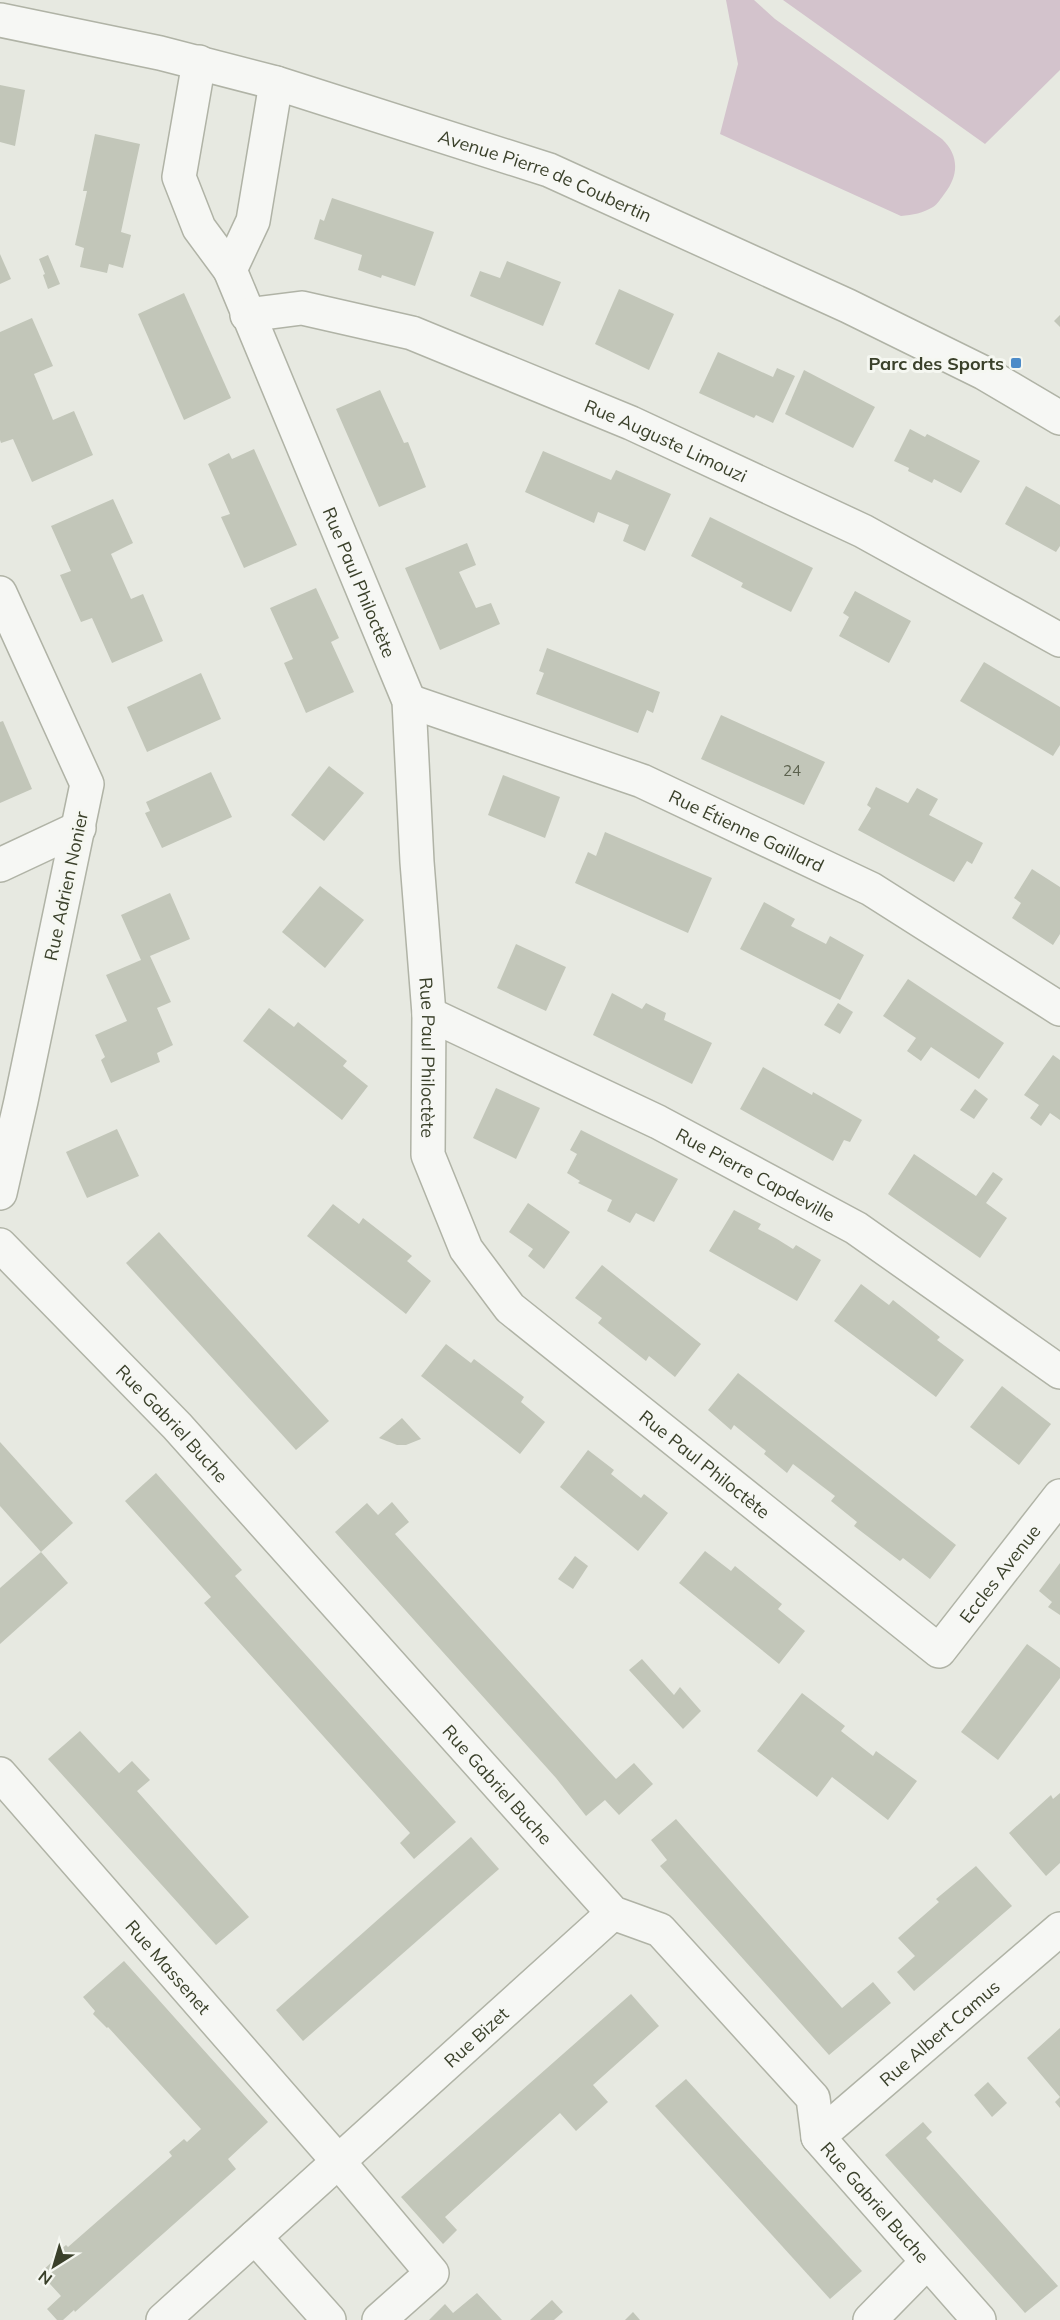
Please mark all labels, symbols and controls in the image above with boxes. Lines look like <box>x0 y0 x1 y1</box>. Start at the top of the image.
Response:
street label: Avenue Pierre de Coubertin <box>436 124 656 227</box>
place label: Parc des Sports <box>869 352 1004 375</box>
marker: Parc des Sports <box>1009 356 1023 370</box>
street label: Rue Auguste Limouzi <box>581 394 751 487</box>
street label: Rue Paul Philoctète <box>318 503 401 661</box>
house number: 24 <box>783 761 801 780</box>
street label: Rue Étienne Gaillard <box>665 784 828 877</box>
street label: Rue Adrien Nonier <box>39 809 93 963</box>
street label: Rue Paul Philoctète <box>415 976 441 1138</box>
street label: Rue Pierre Capdeville <box>672 1122 839 1226</box>
street label: Rue Gabriel Buche <box>111 1359 233 1487</box>
street label: Rue Paul Philoctète <box>635 1405 775 1523</box>
street label: Eccles Avenue <box>954 1520 1045 1627</box>
street label: Rue Gabriel Buche <box>438 1719 558 1849</box>
street label: Rue Massenet <box>121 1915 216 2019</box>
street label: Rue Albert Camus <box>874 1975 1004 2091</box>
street label: Rue Bizet <box>439 2002 513 2072</box>
street label: Rue Gabriel Buche <box>816 2137 935 2267</box>
north arrow <box>24 2236 84 2296</box>
text: N <box>34 2266 56 2290</box>

